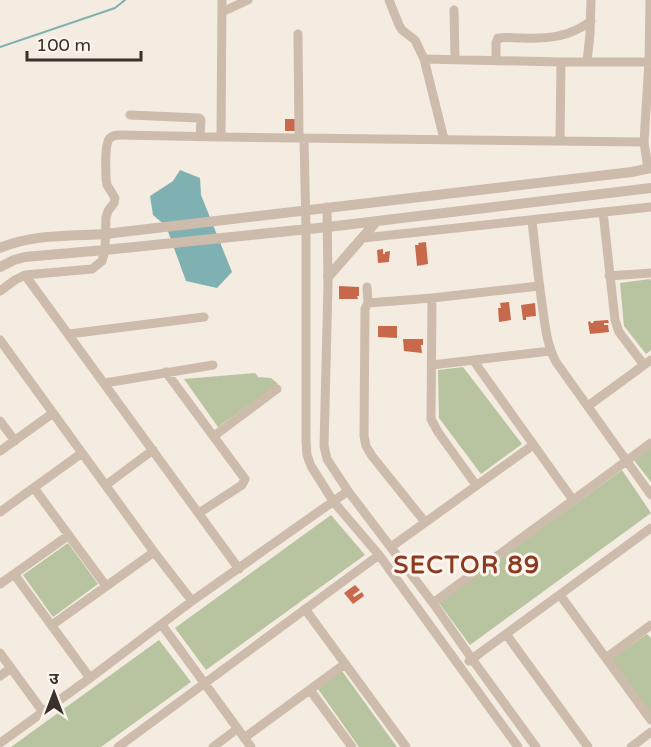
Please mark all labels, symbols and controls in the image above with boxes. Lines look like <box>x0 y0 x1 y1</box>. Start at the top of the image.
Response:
scale bar <box>27 24 141 62</box>
text: 100 m <box>36 34 91 56</box>
district label: SECTOR 89 <box>393 551 541 580</box>
north arrow <box>24 663 84 723</box>
text: उ <box>49 669 59 689</box>

